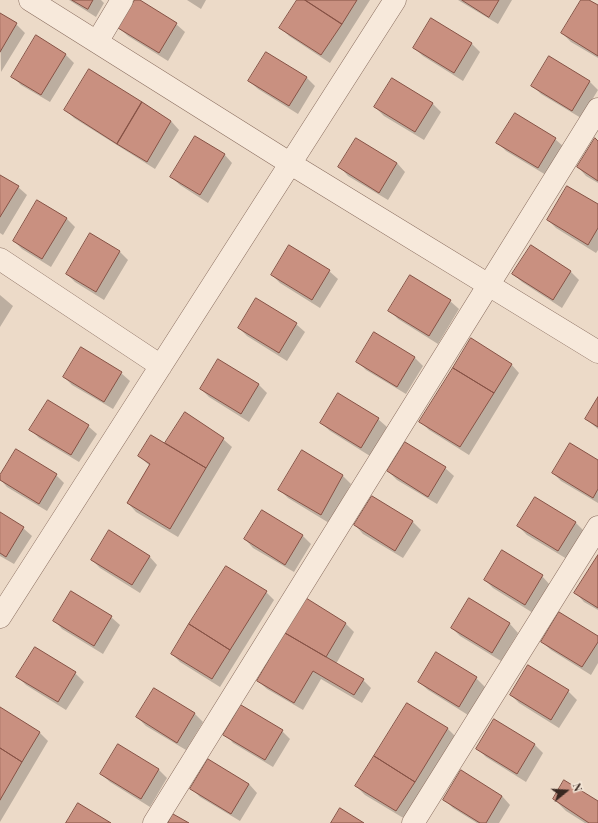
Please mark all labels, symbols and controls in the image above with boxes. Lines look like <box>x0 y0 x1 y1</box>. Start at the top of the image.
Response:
north arrow <box>546 771 586 811</box>
text: N <box>570 781 586 793</box>

